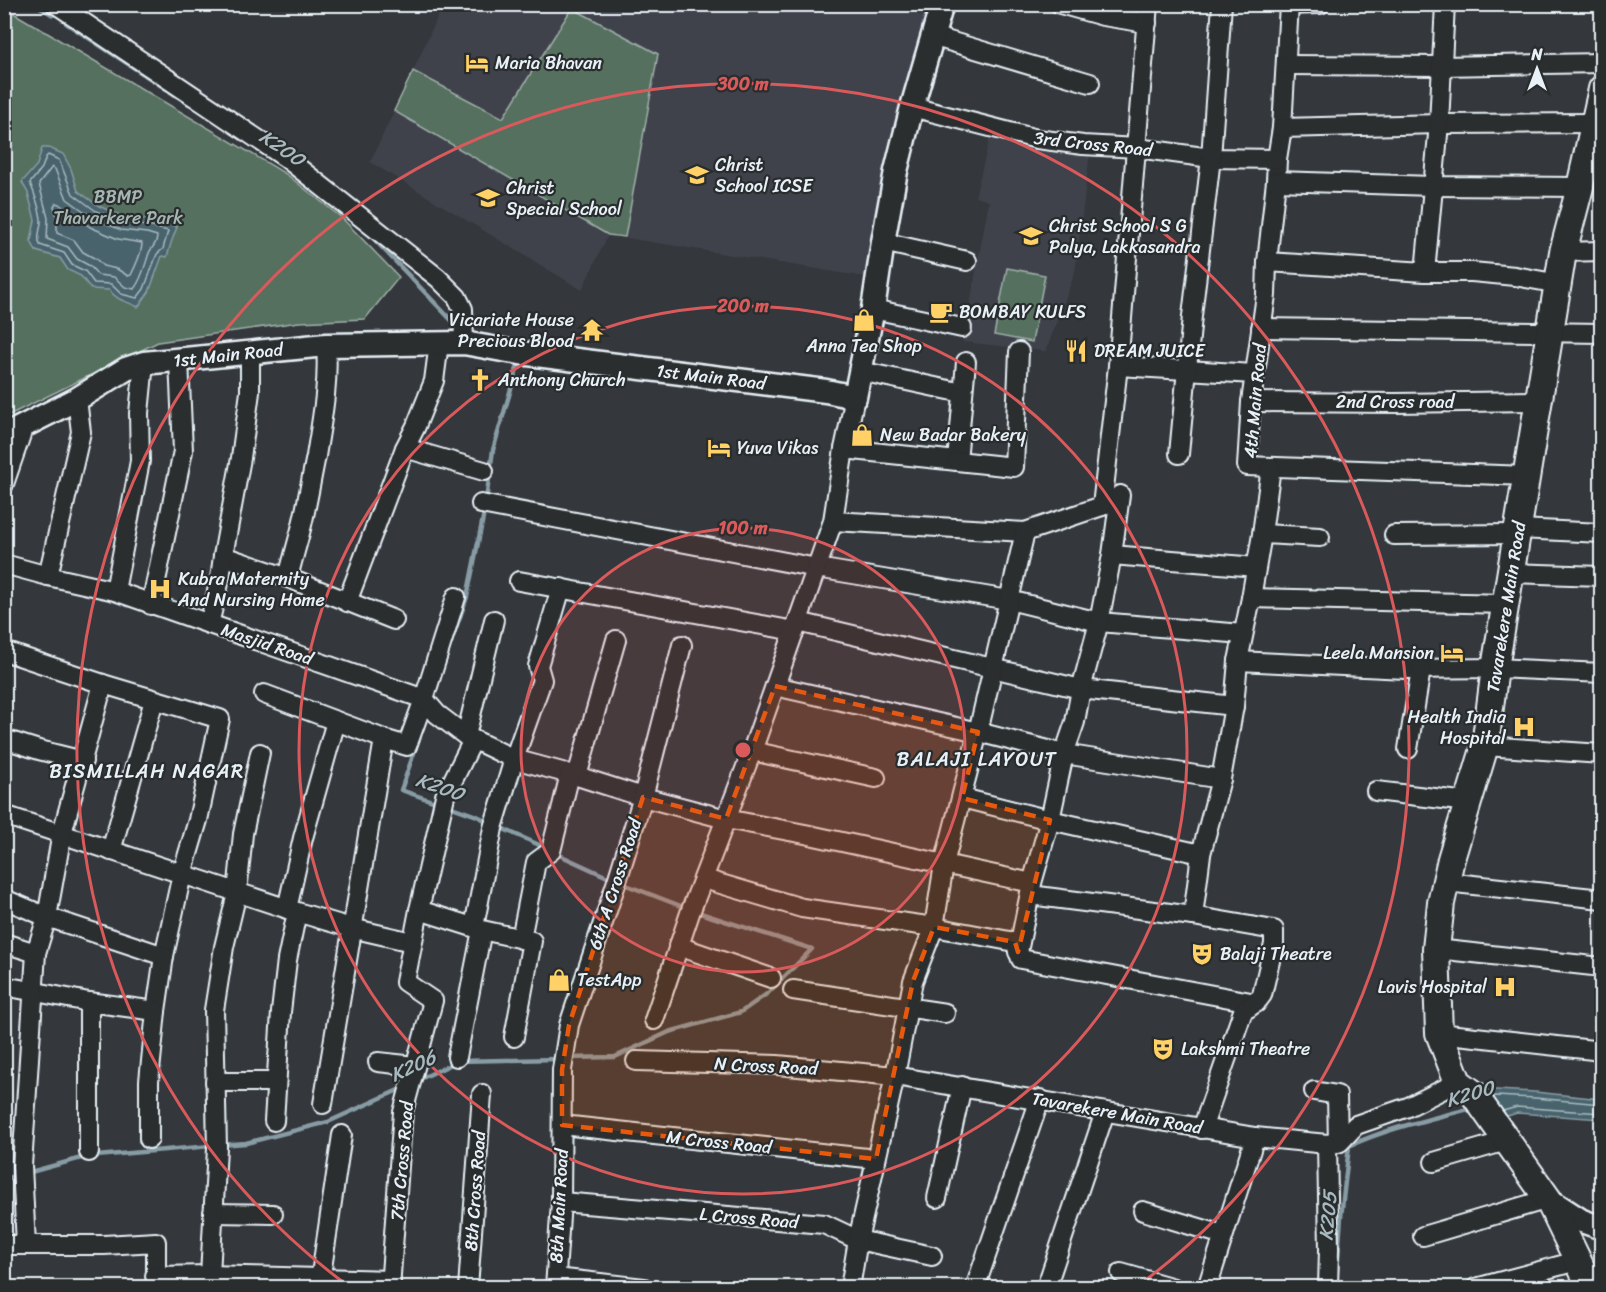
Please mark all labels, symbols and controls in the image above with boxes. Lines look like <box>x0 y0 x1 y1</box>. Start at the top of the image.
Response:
north arrow <box>1507 39 1567 99</box>
text: N <box>1530 40 1543 69</box>
place label: Maria Bhavan <box>495 47 602 79</box>
hotel icon: Maria Bhavan <box>464 50 490 76</box>
text: 300 m <box>716 68 769 100</box>
water label: K200 <box>252 120 314 178</box>
street label: 3rd Cross Road <box>1032 122 1155 166</box>
place label: Christ School ICSE <box>715 149 813 202</box>
school or university icon: Christ School ICSE <box>684 162 710 188</box>
place label: Christ Special School <box>506 172 623 225</box>
park label: BBMP Thavarkere Park <box>53 181 183 234</box>
school or university icon: Christ Special School <box>475 185 501 211</box>
place label: Christ School S G Palya, Lakkasandra <box>1049 210 1201 263</box>
school or university icon: Christ School S G Palya, Lakkasandra <box>1018 223 1044 249</box>
text: 200 m <box>716 290 769 322</box>
place label: BOMBAY KULFS <box>959 296 1086 328</box>
cafe icon: BOMBAY KULFS <box>928 299 954 325</box>
place label: Vicariate House Precious Blood <box>449 304 576 357</box>
shop icon: Anna Tea Shop <box>851 307 877 333</box>
temple icon: Vicariate House Precious Blood <box>579 317 605 343</box>
place label: Anna Tea Shop <box>805 330 922 362</box>
street label: 1st Main Road <box>172 333 286 377</box>
place label: DREAM JUICE <box>1094 335 1206 367</box>
restaurant icon: DREAM JUICE <box>1063 338 1089 364</box>
street label: 4th Main Road <box>1234 341 1276 460</box>
street label: 1st Main Road <box>654 354 769 400</box>
place label: Anthony Church <box>497 364 626 396</box>
church icon: Anthony Church <box>467 367 493 393</box>
street label: 2nd Cross road <box>1336 386 1456 418</box>
place label: New Badar Bakery <box>880 419 1027 451</box>
shop icon: New Badar Bakery <box>849 422 875 448</box>
place label: Yuva Vikas <box>737 432 819 464</box>
hotel icon: Yuva Vikas <box>706 435 732 461</box>
text: 100 m <box>719 512 768 544</box>
street label: Tavarekere Main Road <box>1477 518 1536 695</box>
place label: Kubra Maternity And Nursing Home <box>177 563 325 616</box>
hospital icon: Kubra Maternity And Nursing Home <box>147 576 173 602</box>
street label: Masjid Road <box>217 613 319 675</box>
place label: Leela Mansion <box>1323 637 1434 669</box>
hotel icon: Leela Mansion <box>1439 640 1465 666</box>
place label: Health India Hospital <box>1408 701 1507 754</box>
hospital icon: Health India Hospital <box>1511 714 1537 740</box>
centre of rings <box>733 740 753 760</box>
district label: BALAJI LAYOUT <box>897 742 1058 777</box>
district label: BISMILLAH NAGAR <box>49 754 245 789</box>
water label: K200 <box>411 762 471 812</box>
street label: 6th A Cross Road <box>579 813 652 954</box>
place label: Balaji Theatre <box>1220 938 1332 970</box>
theatre icon: Balaji Theatre <box>1189 941 1215 967</box>
place label: TestApp <box>577 964 642 996</box>
shop icon: TestApp <box>546 967 572 993</box>
place label: Lavis Hospital <box>1378 971 1488 1003</box>
hospital icon: Lavis Hospital <box>1492 974 1518 1000</box>
place label: Lakshmi Theatre <box>1181 1033 1310 1065</box>
theatre icon: Lakshmi Theatre <box>1150 1036 1176 1062</box>
water label: K206 <box>384 1039 443 1092</box>
street label: N Cross Road <box>713 1047 820 1085</box>
water label: K200 <box>1441 1069 1501 1118</box>
street label: Tavarekere Main Road <box>1029 1082 1206 1144</box>
street label: 7th Cross Road <box>381 1098 423 1222</box>
street label: M Cross Road <box>665 1121 775 1164</box>
street label: 8th Cross Road <box>455 1128 495 1252</box>
street label: 8th Main Road <box>540 1147 578 1264</box>
water label: K205 <box>1308 1188 1348 1242</box>
street label: L Cross Road <box>698 1198 801 1238</box>

